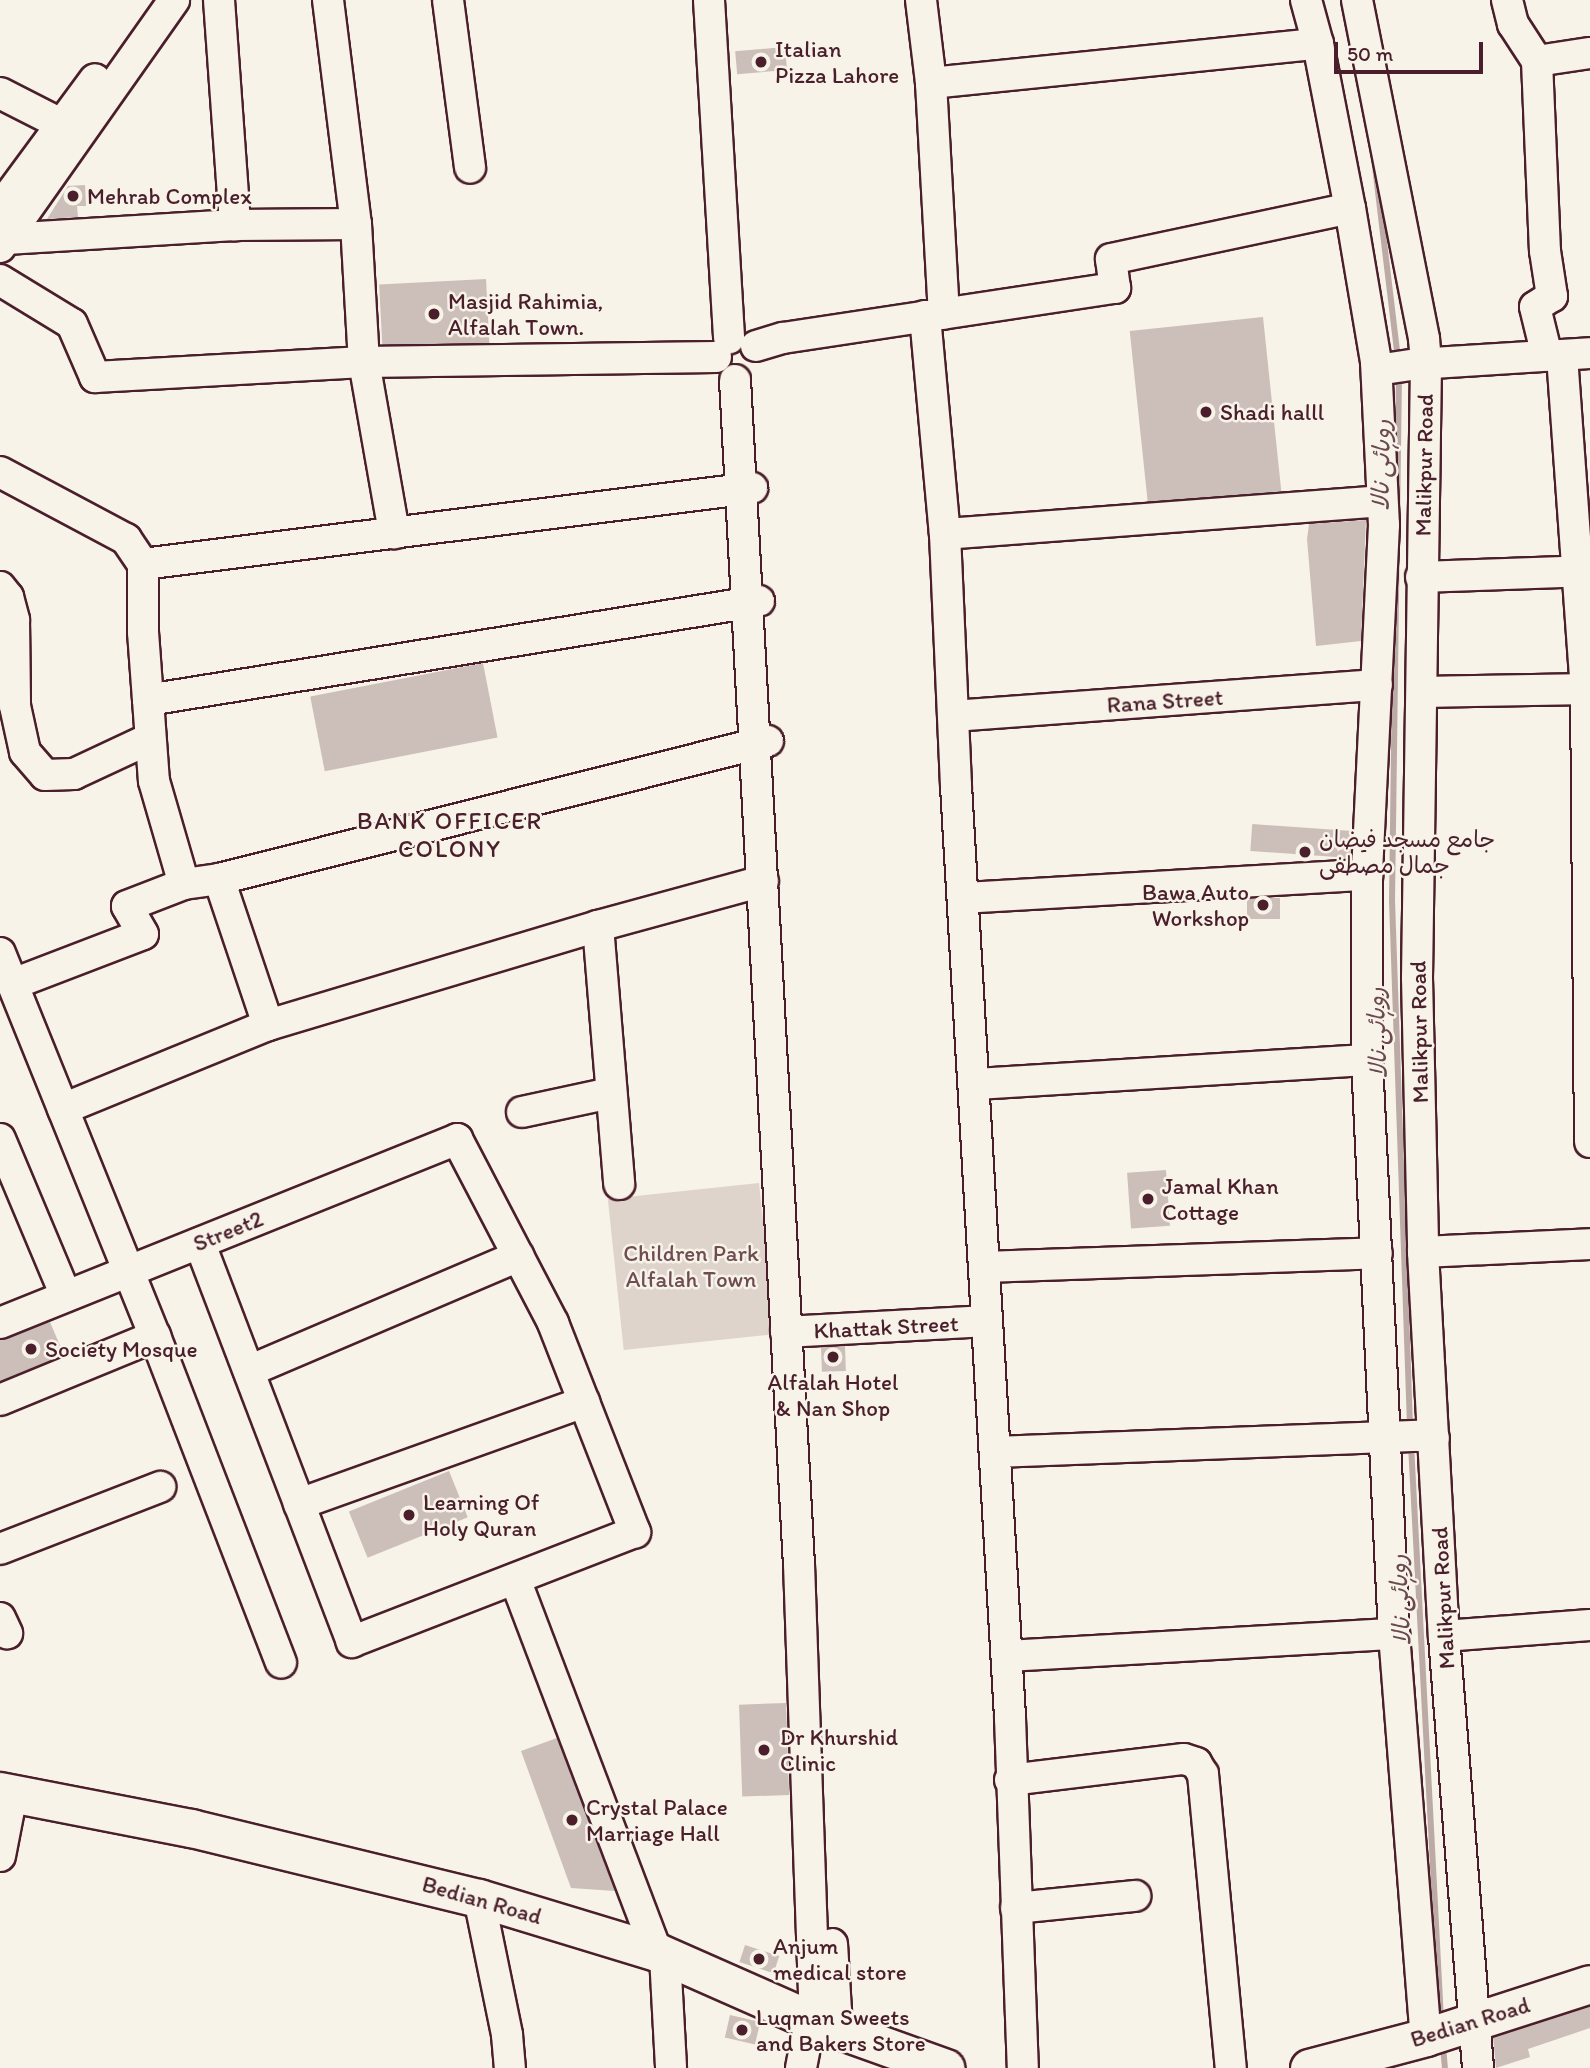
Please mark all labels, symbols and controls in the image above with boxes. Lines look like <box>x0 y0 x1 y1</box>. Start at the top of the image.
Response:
scale bar <box>1338 28 1487 72</box>
place label: Italian Pizza Lahore <box>775 35 899 89</box>
text: 50 m <box>1347 41 1393 66</box>
marker: Italian Pizza Lahore <box>753 54 769 70</box>
place label: Mehrab Complex <box>87 182 252 210</box>
marker: Mehrab Complex <box>65 188 81 204</box>
place label: Masjid Rahimia, Alfalah Town. <box>448 287 603 341</box>
marker: Masjid Rahimia, Alfalah Town. <box>426 306 442 322</box>
street label: Malikpur Road <box>1409 393 1439 537</box>
place label: Shadi halll <box>1220 398 1325 426</box>
marker: Shadi halll <box>1198 404 1214 420</box>
water label: روہائی نالا <box>1366 419 1396 511</box>
street label: Rana Street <box>1106 683 1224 719</box>
district label: BANK OFFICER COLONY <box>360 807 540 863</box>
place label: جامع مسجد فیضان جمال مصطفی <box>1319 825 1495 879</box>
marker: جامع مسجد فیضان جمال مصطفی <box>1297 844 1313 860</box>
place label: Bawa Auto Workshop <box>1142 878 1249 932</box>
marker: Bawa Auto Workshop <box>1255 897 1271 913</box>
street label: Malikpur Road <box>1404 960 1434 1104</box>
water label: روہائی نالا <box>1361 987 1393 1079</box>
place label: Jamal Khan Cottage <box>1162 1172 1278 1226</box>
marker: Jamal Khan Cottage <box>1140 1191 1156 1207</box>
street label: Street2 <box>189 1205 267 1257</box>
park label: Children Park Alfalah Town <box>624 1239 758 1293</box>
street label: Khattak Street <box>813 1309 959 1345</box>
place label: Society Mosque <box>45 1335 198 1363</box>
marker: Society Mosque <box>23 1341 39 1357</box>
marker: Alfalah Hotel & Nan Shop <box>825 1349 841 1365</box>
place label: Alfalah Hotel & Nan Shop <box>768 1368 898 1422</box>
place label: Learning Of Holy Quran <box>423 1488 540 1542</box>
marker: Learning Of Holy Quran <box>401 1507 417 1523</box>
street label: Malikpur Road <box>1425 1526 1461 1670</box>
water label: روہائی نالا <box>1383 1554 1417 1646</box>
place label: Dr Khurshid Clinic <box>780 1723 899 1777</box>
marker: Dr Khurshid Clinic <box>754 1740 774 1760</box>
place label: Crystal Palace Marriage Hall <box>586 1793 727 1847</box>
marker: Crystal Palace Marriage Hall <box>564 1812 580 1828</box>
street label: Bedian Road <box>419 1870 545 1930</box>
place label: Anjum medical store <box>773 1932 907 1986</box>
marker: Anjum medical store <box>751 1951 767 1967</box>
street label: Bedian Road <box>1407 1991 1533 2053</box>
place label: Luqman Sweets and Bakers Store <box>756 2003 925 2057</box>
marker: Luqman Sweets and Bakers Store <box>734 2022 750 2038</box>

